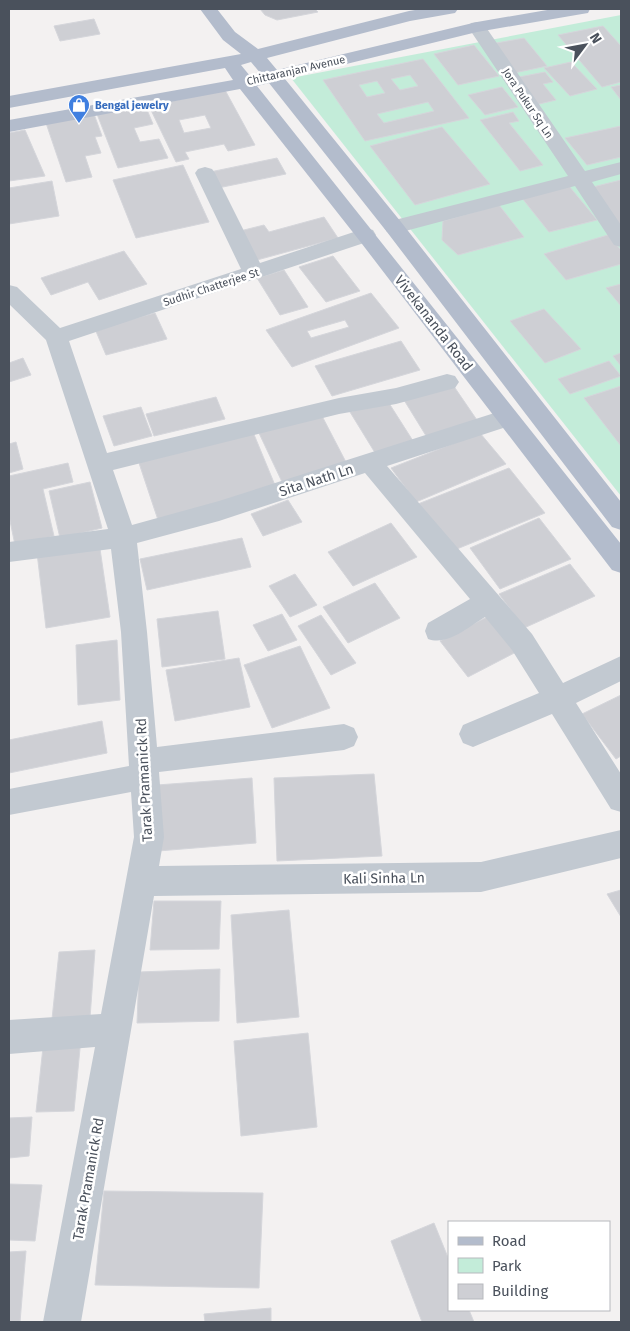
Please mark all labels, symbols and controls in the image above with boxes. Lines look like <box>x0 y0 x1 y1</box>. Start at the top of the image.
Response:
north arrow <box>560 20 610 70</box>
text: N <box>586 30 605 47</box>
street label: Chittaranjan Avenue <box>246 53 347 88</box>
street label: Jora Pukur Sq Ln <box>499 66 556 141</box>
shop icon: Bengal jewelry <box>67 93 91 124</box>
place label: Bengal jewelry <box>95 99 169 112</box>
street label: Sudhir Chatterjee St <box>162 266 261 309</box>
street label: Vivekananda Road <box>391 272 476 375</box>
street label: Sita Nath Ln <box>277 460 355 500</box>
street label: Tarak Pramanick Rd <box>133 718 156 842</box>
street label: Kali Sinha Ln <box>343 869 425 888</box>
street label: Tarak Pramanick Rd <box>69 1117 108 1242</box>
legend <box>448 1221 610 1311</box>
text: Road <box>492 1232 527 1250</box>
text: Park <box>492 1257 522 1275</box>
text: Building <box>492 1282 548 1300</box>

